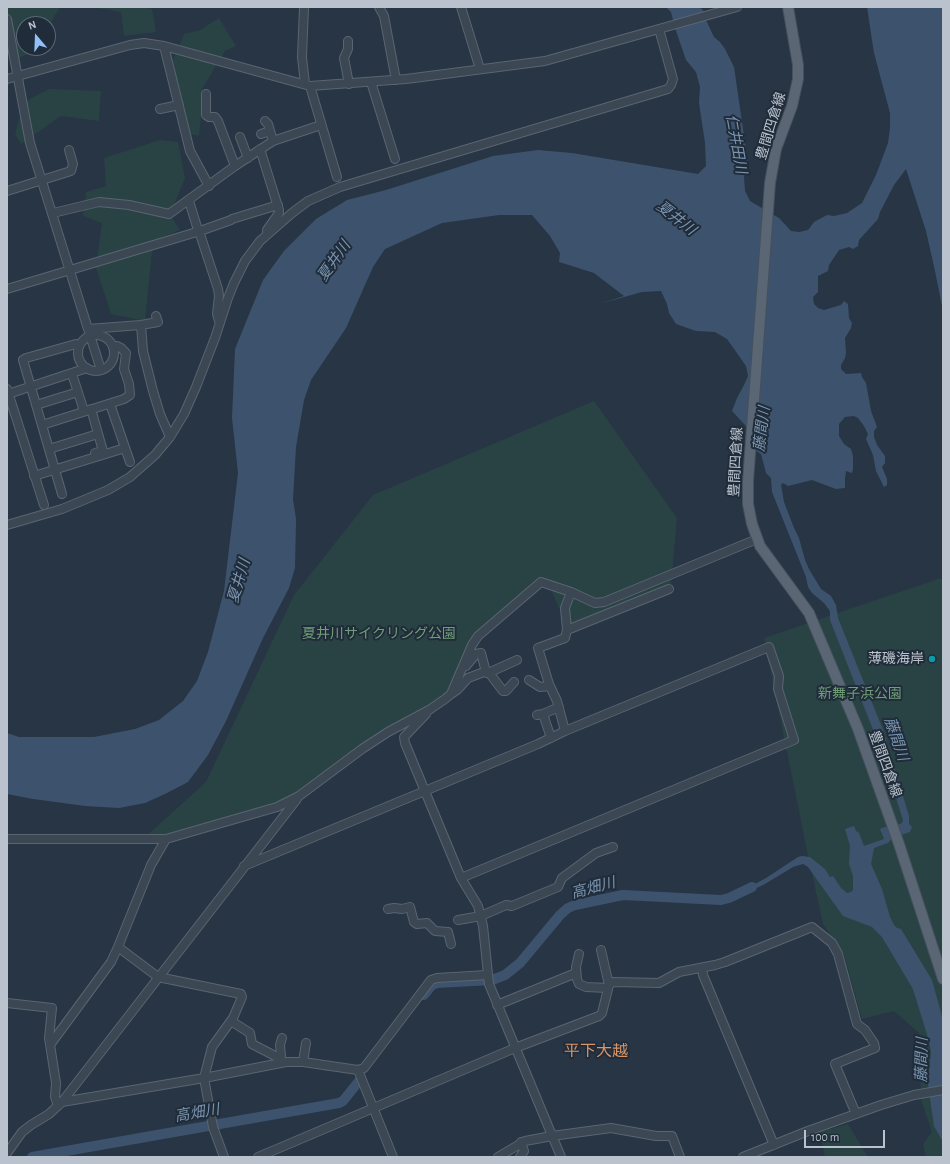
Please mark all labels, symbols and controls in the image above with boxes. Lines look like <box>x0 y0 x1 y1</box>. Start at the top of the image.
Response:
north arrow <box>16 16 56 56</box>
text: N <box>27 19 38 32</box>
street label: 豊間四倉線 <box>753 90 789 162</box>
water label: 仁井田川 <box>722 113 750 175</box>
water label: 夏井川 <box>653 197 699 239</box>
water label: 夏井川 <box>314 237 354 285</box>
water label: 藤間川 <box>750 406 774 452</box>
street label: 豊間四倉線 <box>726 427 746 497</box>
water label: 夏井川 <box>224 557 254 605</box>
park label: 夏井川サイクリング公園 <box>302 626 456 642</box>
place label: 薄磯海岸 <box>868 651 924 667</box>
marker: 薄磯海岸 <box>927 654 937 664</box>
park label: 新舞子浜公園 <box>818 686 902 702</box>
water label: 藤間川 <box>880 715 912 763</box>
street label: 豊間四倉線 <box>865 728 905 800</box>
water label: 高畑川 <box>569 873 617 903</box>
water label: 藤間川 <box>913 1037 931 1083</box>
district label: 平下大越 <box>564 1041 628 1061</box>
water label: 高畑川 <box>173 1100 221 1126</box>
scale bar <box>806 1122 887 1148</box>
text: 100 m <box>811 1131 839 1143</box>

